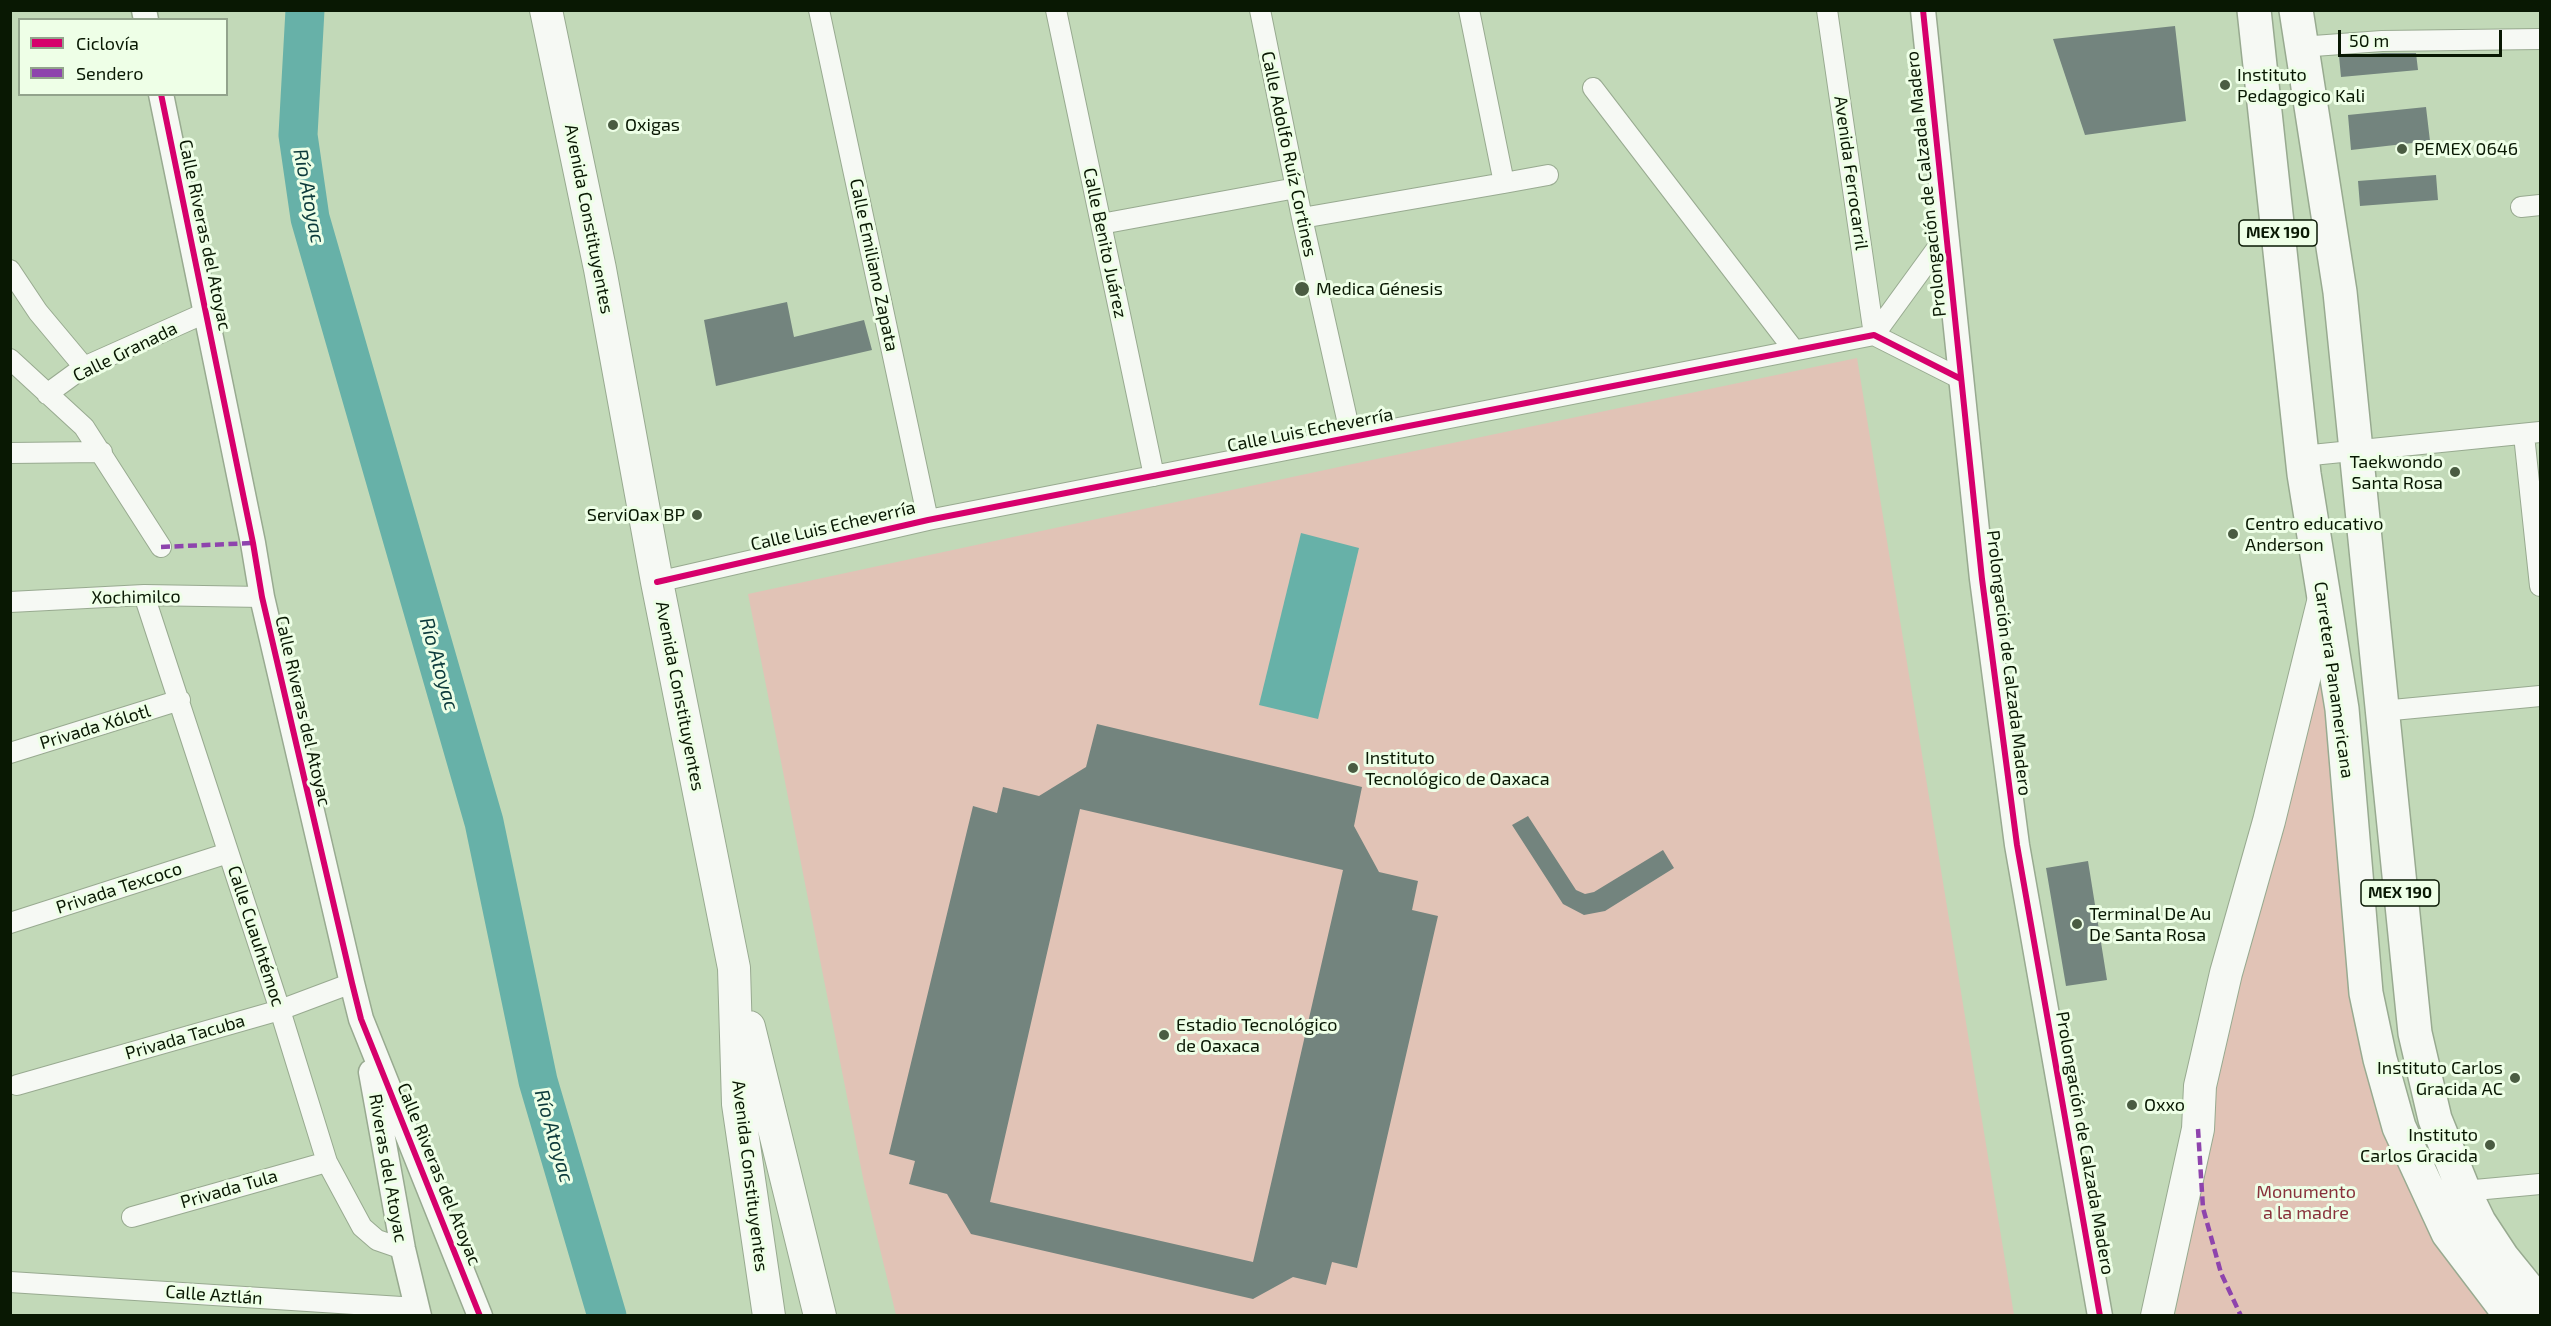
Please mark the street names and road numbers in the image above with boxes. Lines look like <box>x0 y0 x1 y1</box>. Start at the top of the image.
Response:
street label: Calle Adolfo Ruíz Cortines <box>1257 49 1321 259</box>
street label: Prolongación de Calzada Madero <box>1901 50 1951 318</box>
street label: Avenida Ferrocarril <box>1829 95 1873 251</box>
street label: Avenida Constituyentes <box>560 122 618 316</box>
street label: Calle Riveras del Atoyac <box>174 137 236 333</box>
street label: Calle Benito Juárez <box>1078 166 1132 320</box>
street label: Calle Emiliano Zapata <box>845 177 903 353</box>
road number: MEX 190 <box>2239 220 2317 246</box>
street label: Calle Granada <box>69 317 181 387</box>
street label: Calle Luis Echeverría <box>1225 403 1395 457</box>
street label: Calle Luis Echeverría <box>748 497 918 555</box>
street label: Prolongación de Calzada Madero <box>1982 529 2036 797</box>
street label: Carretera Panamericana <box>2309 580 2359 780</box>
street label: Xochimilco <box>91 585 181 609</box>
street label: Avenida Constituyentes <box>651 599 709 793</box>
street label: Calle Riveras del Atoyac <box>271 614 335 808</box>
street label: Privada Xólotl <box>37 700 153 754</box>
street label: Privada Texcoco <box>53 857 185 919</box>
street label: Calle Cuauhtémoc <box>223 863 289 1009</box>
road number: MEX 190 <box>2361 880 2439 906</box>
street label: Privada Tacuba <box>123 1010 247 1064</box>
street label: Prolongación de Calzada Madero <box>2051 1010 2119 1276</box>
street label: Avenida Constituyentes <box>728 1079 772 1273</box>
street label: Calle Riveras del Atoyac <box>392 1080 486 1268</box>
street label: Riveras del Atoyac <box>364 1092 412 1244</box>
street label: Privada Tula <box>178 1165 280 1213</box>
street label: Calle Aztlán <box>165 1281 263 1309</box>

